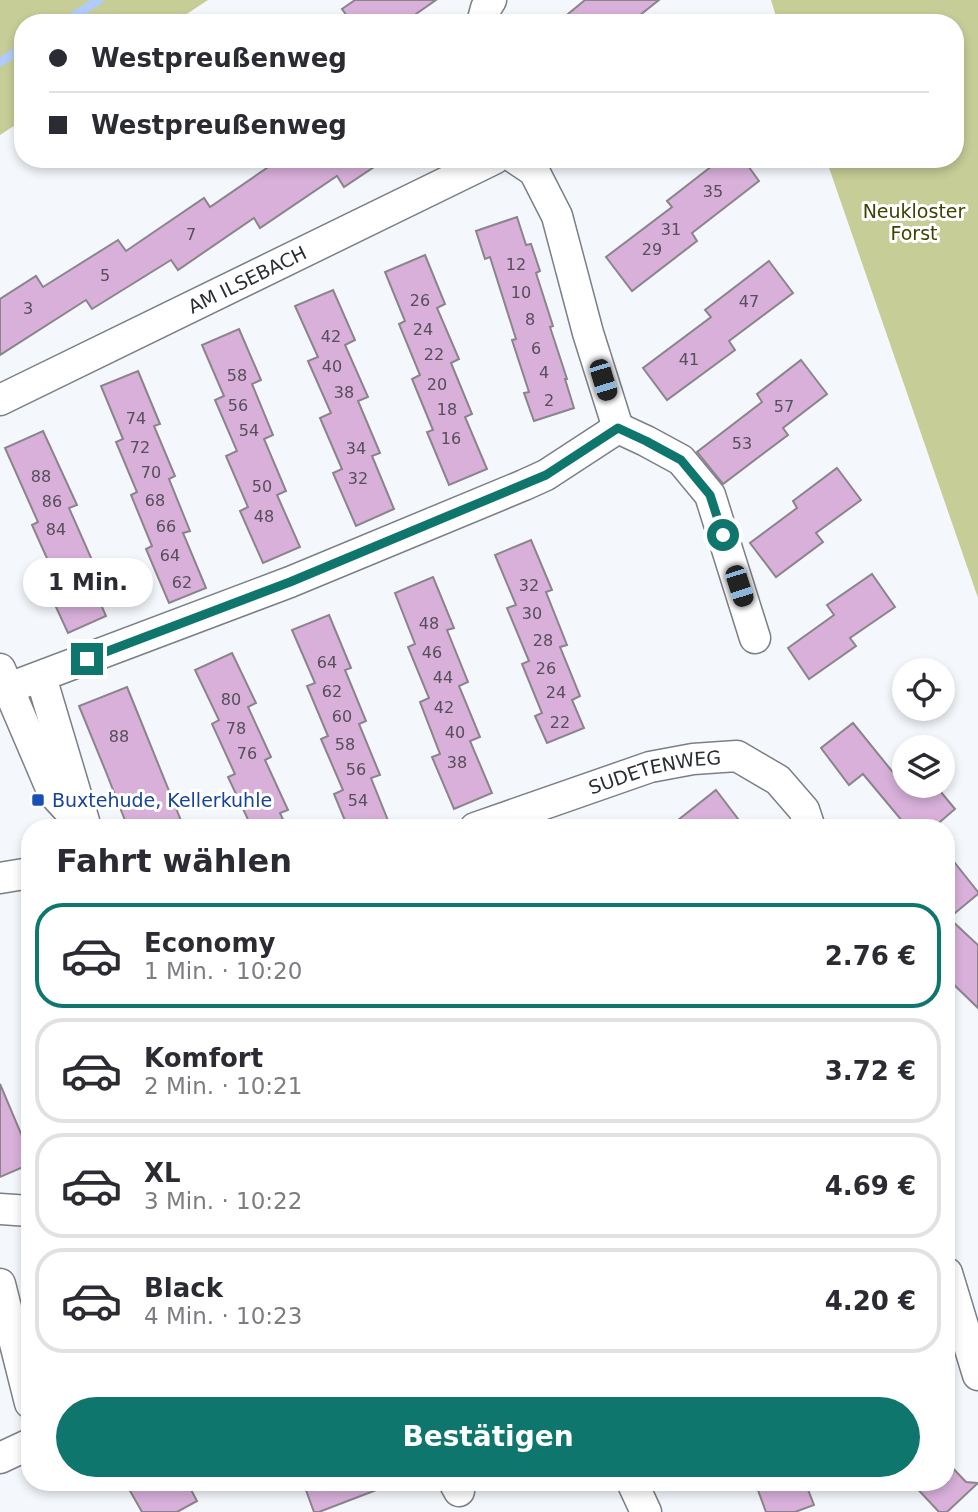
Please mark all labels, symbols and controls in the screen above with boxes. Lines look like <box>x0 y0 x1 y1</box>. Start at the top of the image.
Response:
text: Westpreußenweg <box>91 43 347 73</box>
text: Westpreußenweg <box>91 110 347 140</box>
house number: 35 <box>703 182 723 201</box>
park label: Neukloster Forst <box>863 200 966 244</box>
house number: 31 <box>661 220 681 239</box>
house number: 7 <box>186 225 196 244</box>
house number: 29 <box>642 240 662 259</box>
street label: AM ILSEBACH <box>184 241 310 318</box>
house number: 12 <box>506 255 526 274</box>
house number: 5 <box>100 266 110 285</box>
house number: 10 <box>511 283 531 302</box>
house number: 26 <box>410 291 430 310</box>
house number: 47 <box>739 292 759 311</box>
house number: 3 <box>23 299 33 318</box>
house number: 8 <box>525 310 535 329</box>
house number: 24 <box>413 320 433 339</box>
house number: 42 <box>321 327 341 346</box>
house number: 6 <box>531 339 541 358</box>
house number: 22 <box>424 345 444 364</box>
house number: 41 <box>679 350 699 369</box>
house number: 40 <box>322 357 342 376</box>
car <box>587 357 620 403</box>
house number: 4 <box>539 363 549 382</box>
house number: 58 <box>227 366 247 385</box>
house number: 20 <box>427 375 447 394</box>
house number: 38 <box>334 383 354 402</box>
house number: 2 <box>544 391 554 410</box>
house number: 56 <box>228 396 248 415</box>
house number: 57 <box>774 397 794 416</box>
house number: 18 <box>437 400 457 419</box>
house number: 74 <box>126 409 146 428</box>
house number: 54 <box>239 421 259 440</box>
house number: 16 <box>441 429 461 448</box>
house number: 53 <box>732 434 752 453</box>
house number: 72 <box>130 438 150 457</box>
house number: 34 <box>346 439 366 458</box>
house number: 70 <box>141 463 161 482</box>
house number: 88 <box>31 467 51 486</box>
house number: 32 <box>348 469 368 488</box>
house number: 50 <box>252 477 272 496</box>
house number: 68 <box>145 491 165 510</box>
house number: 86 <box>42 492 62 511</box>
house number: 48 <box>254 507 274 526</box>
house number: 66 <box>156 517 176 536</box>
route start <box>707 519 739 551</box>
house number: 84 <box>46 520 66 539</box>
house number: 64 <box>160 546 180 565</box>
callout: 1 Min. <box>22 558 152 606</box>
car <box>723 563 756 609</box>
text: 1 Min. <box>48 569 128 595</box>
house number: 62 <box>172 573 192 592</box>
house number: 32 <box>519 576 539 595</box>
house number: 30 <box>522 604 542 623</box>
house number: 48 <box>419 614 439 633</box>
house number: 28 <box>533 631 553 650</box>
route end <box>71 643 103 675</box>
house number: 46 <box>422 643 442 662</box>
house number: 64 <box>317 653 337 672</box>
map controls <box>892 658 955 798</box>
button: locate <box>892 658 955 721</box>
house number: 26 <box>536 659 556 678</box>
house number: 44 <box>433 668 453 687</box>
house number: 62 <box>322 682 342 701</box>
house number: 24 <box>546 683 566 702</box>
house number: 80 <box>221 690 241 709</box>
house number: 42 <box>434 698 454 717</box>
house number: 60 <box>332 707 352 726</box>
house number: 22 <box>550 713 570 732</box>
house number: 78 <box>226 719 246 738</box>
house number: 40 <box>445 723 465 742</box>
house number: 88 <box>109 727 129 746</box>
house number: 58 <box>335 735 355 754</box>
button: layers <box>892 735 955 798</box>
house number: 76 <box>237 744 257 763</box>
street label: SUDETENWEG <box>586 746 722 799</box>
house number: 38 <box>447 753 467 772</box>
house number: 56 <box>346 760 366 779</box>
place label: Buxtehude, Kellerkuhle <box>52 789 272 811</box>
house number: 54 <box>348 791 368 810</box>
marker: Buxtehude, Kellerkuhle <box>30 792 46 808</box>
text: Fahrt wählen <box>56 842 292 880</box>
icon: car <box>60 924 123 987</box>
text: Economy <box>144 928 275 958</box>
text: 2.76 € <box>825 941 916 971</box>
text: 1 Min. · 10:20 <box>144 958 302 984</box>
icon: car <box>60 1039 123 1102</box>
text: Komfort <box>144 1043 263 1073</box>
text: 3.72 € <box>825 1056 916 1086</box>
text: 2 Min. · 10:21 <box>144 1073 302 1099</box>
icon: car <box>60 1154 123 1217</box>
text: XL <box>144 1158 181 1188</box>
text: 4.69 € <box>825 1171 916 1201</box>
text: 3 Min. · 10:22 <box>144 1188 302 1214</box>
icon: car <box>60 1269 123 1332</box>
text: Black <box>144 1273 223 1303</box>
text: 4.20 € <box>825 1286 916 1316</box>
text: 4 Min. · 10:23 <box>144 1303 302 1329</box>
button: Bestätigen <box>56 1397 920 1477</box>

